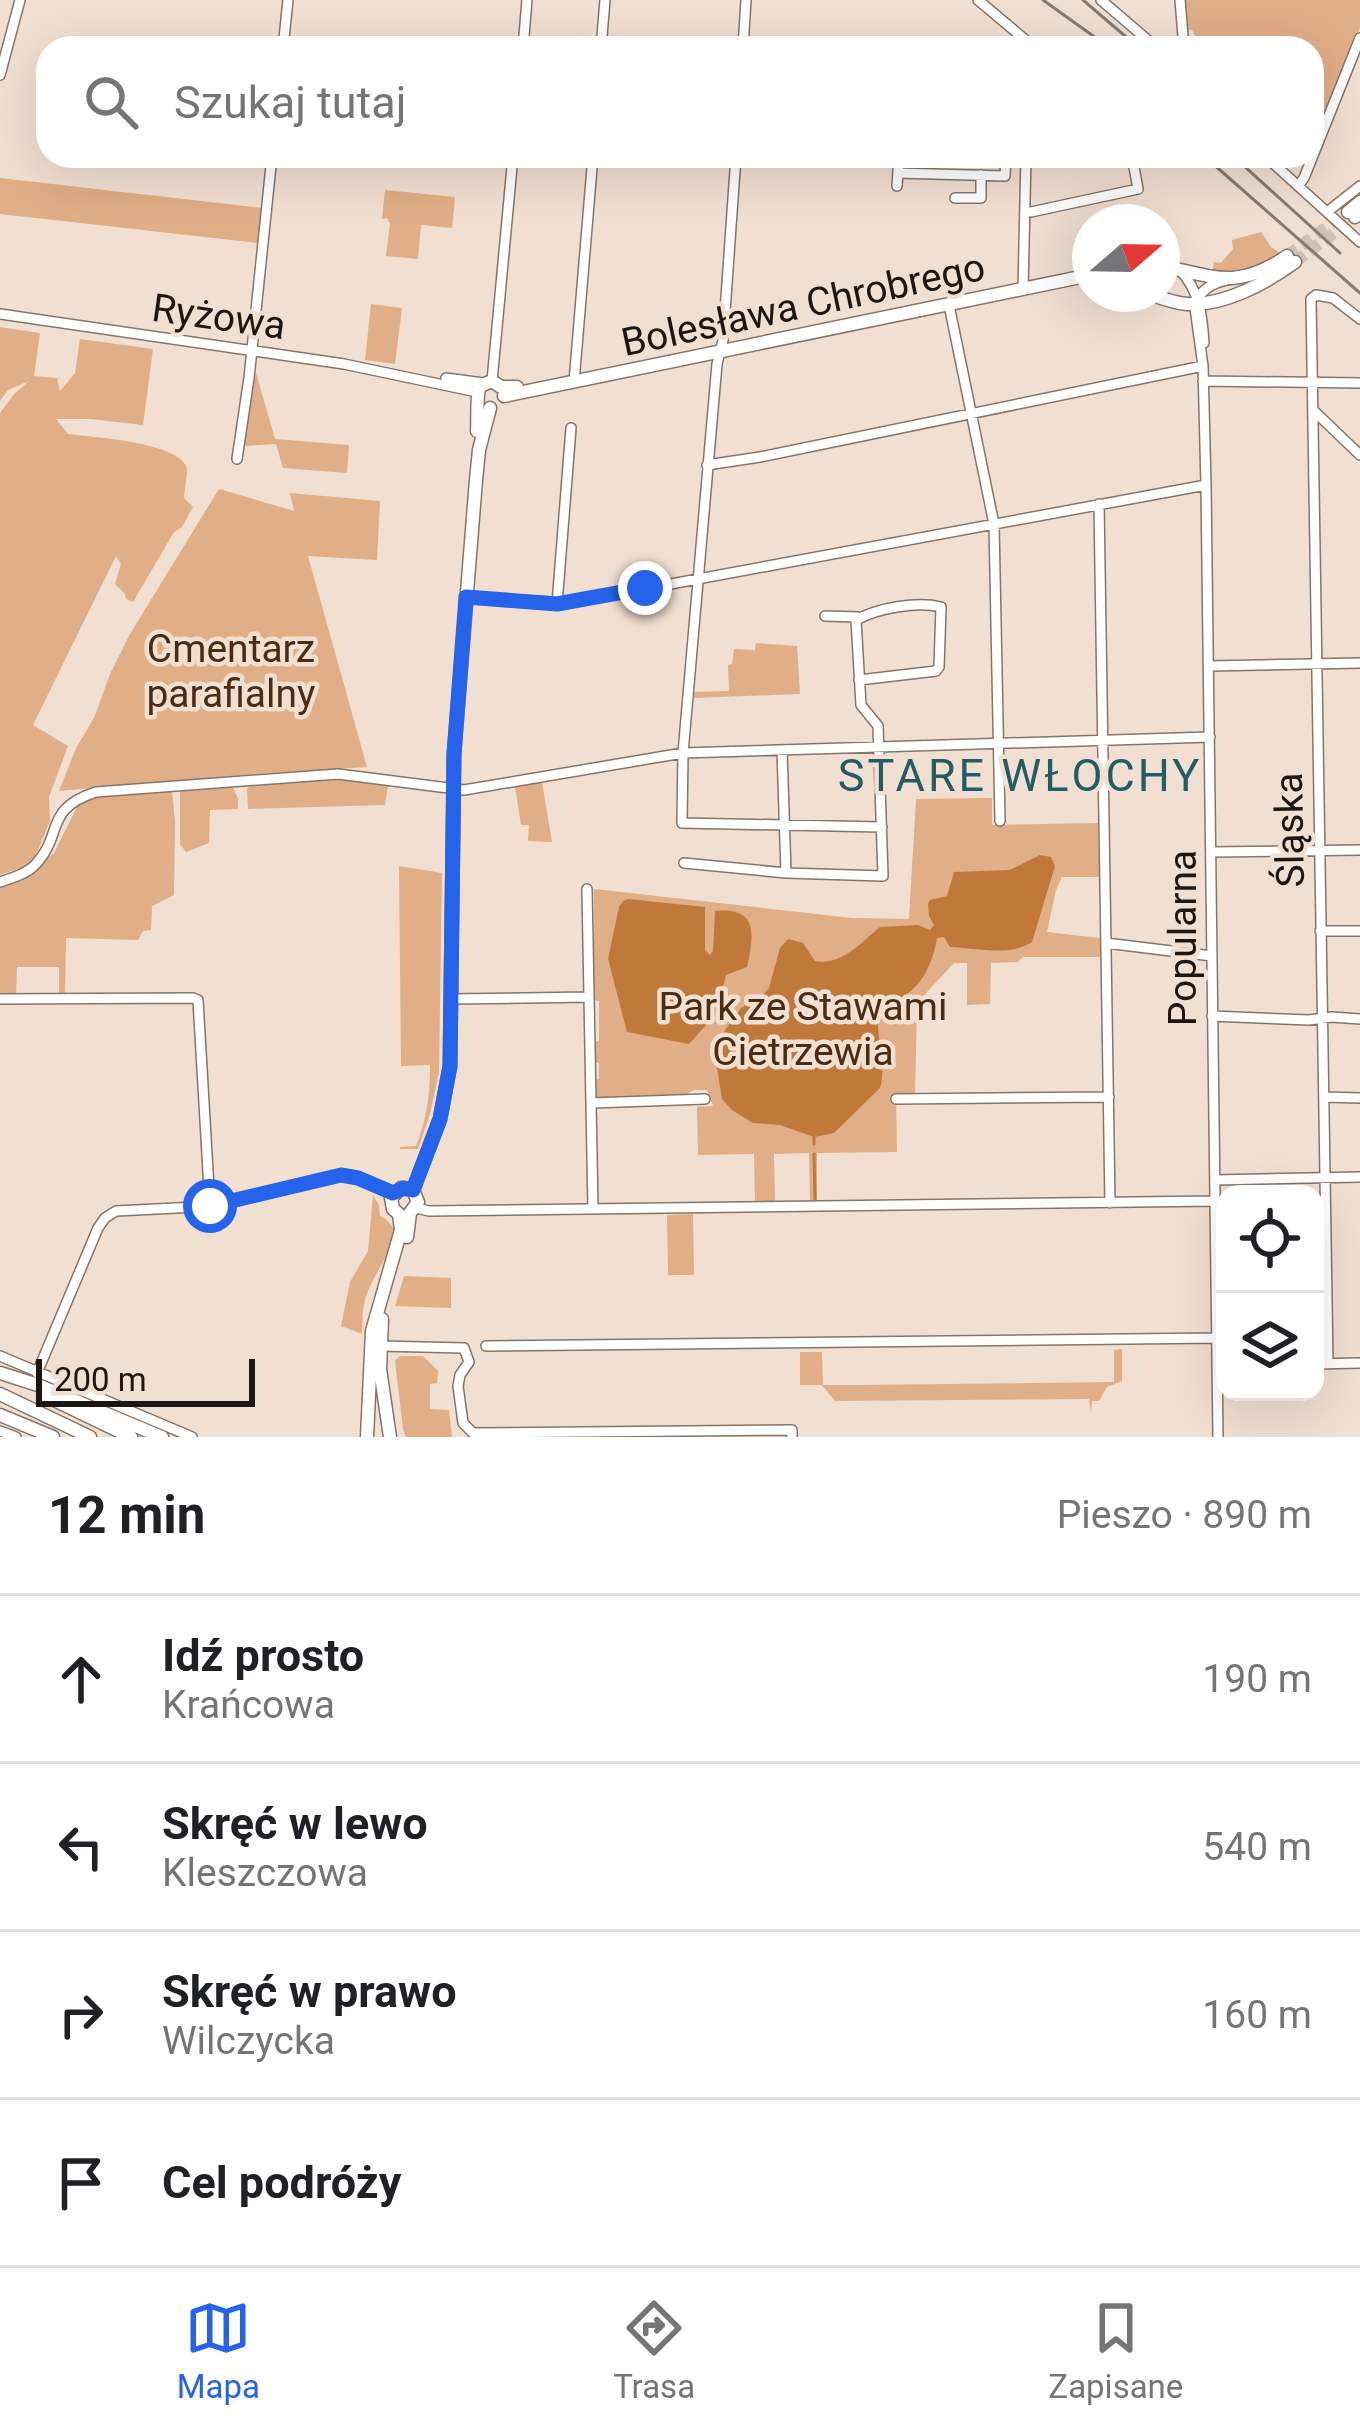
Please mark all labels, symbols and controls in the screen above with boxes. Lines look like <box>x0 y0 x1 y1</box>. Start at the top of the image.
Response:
search box <box>36 36 1324 168</box>
icon: search <box>78 69 144 135</box>
text: Szukaj tutaj <box>174 76 407 129</box>
north arrow <box>1072 204 1180 312</box>
street label: Bolesława Chrobrego <box>617 244 989 366</box>
street label: Ryżowa <box>149 285 289 349</box>
route end <box>618 561 672 615</box>
park label: Cmentarz parafialny <box>146 626 316 717</box>
district label: STARE WŁOCHY <box>838 749 1202 802</box>
street label: Śląska <box>1266 772 1314 888</box>
street label: Popularna <box>1160 850 1206 1026</box>
park label: Park ze Stawami Cietrzewia <box>659 984 948 1075</box>
route start <box>183 1179 237 1233</box>
map controls <box>1216 1185 1324 1401</box>
button: locate <box>1216 1185 1324 1293</box>
button: layers <box>1216 1293 1324 1401</box>
scale bar <box>36 1353 255 1406</box>
text: 200 m <box>54 1360 147 1399</box>
text: 12 min <box>48 1486 205 1545</box>
text: Pieszo · 890 m <box>1057 1492 1312 1538</box>
text: Idź prosto <box>162 1629 364 1682</box>
icon: ahead <box>48 1646 114 1712</box>
text: 190 m <box>1202 1656 1312 1702</box>
text: Krańcowa <box>162 1682 335 1728</box>
text: Skręć w lewo <box>162 1797 428 1850</box>
icon: left <box>48 1814 114 1880</box>
text: 540 m <box>1202 1824 1312 1870</box>
text: Kleszczowa <box>162 1850 368 1896</box>
text: Skręć w prawo <box>162 1965 457 2018</box>
icon: right <box>48 1982 114 2048</box>
text: 160 m <box>1202 1992 1312 2038</box>
text: Wilczycka <box>162 2018 335 2064</box>
icon: arrive <box>48 2150 114 2216</box>
text: Cel podróży <box>162 2156 401 2209</box>
tab: Mapa <box>177 2295 260 2406</box>
tab: Trasa <box>613 2295 695 2406</box>
tab: Zapisane <box>1048 2295 1183 2406</box>

